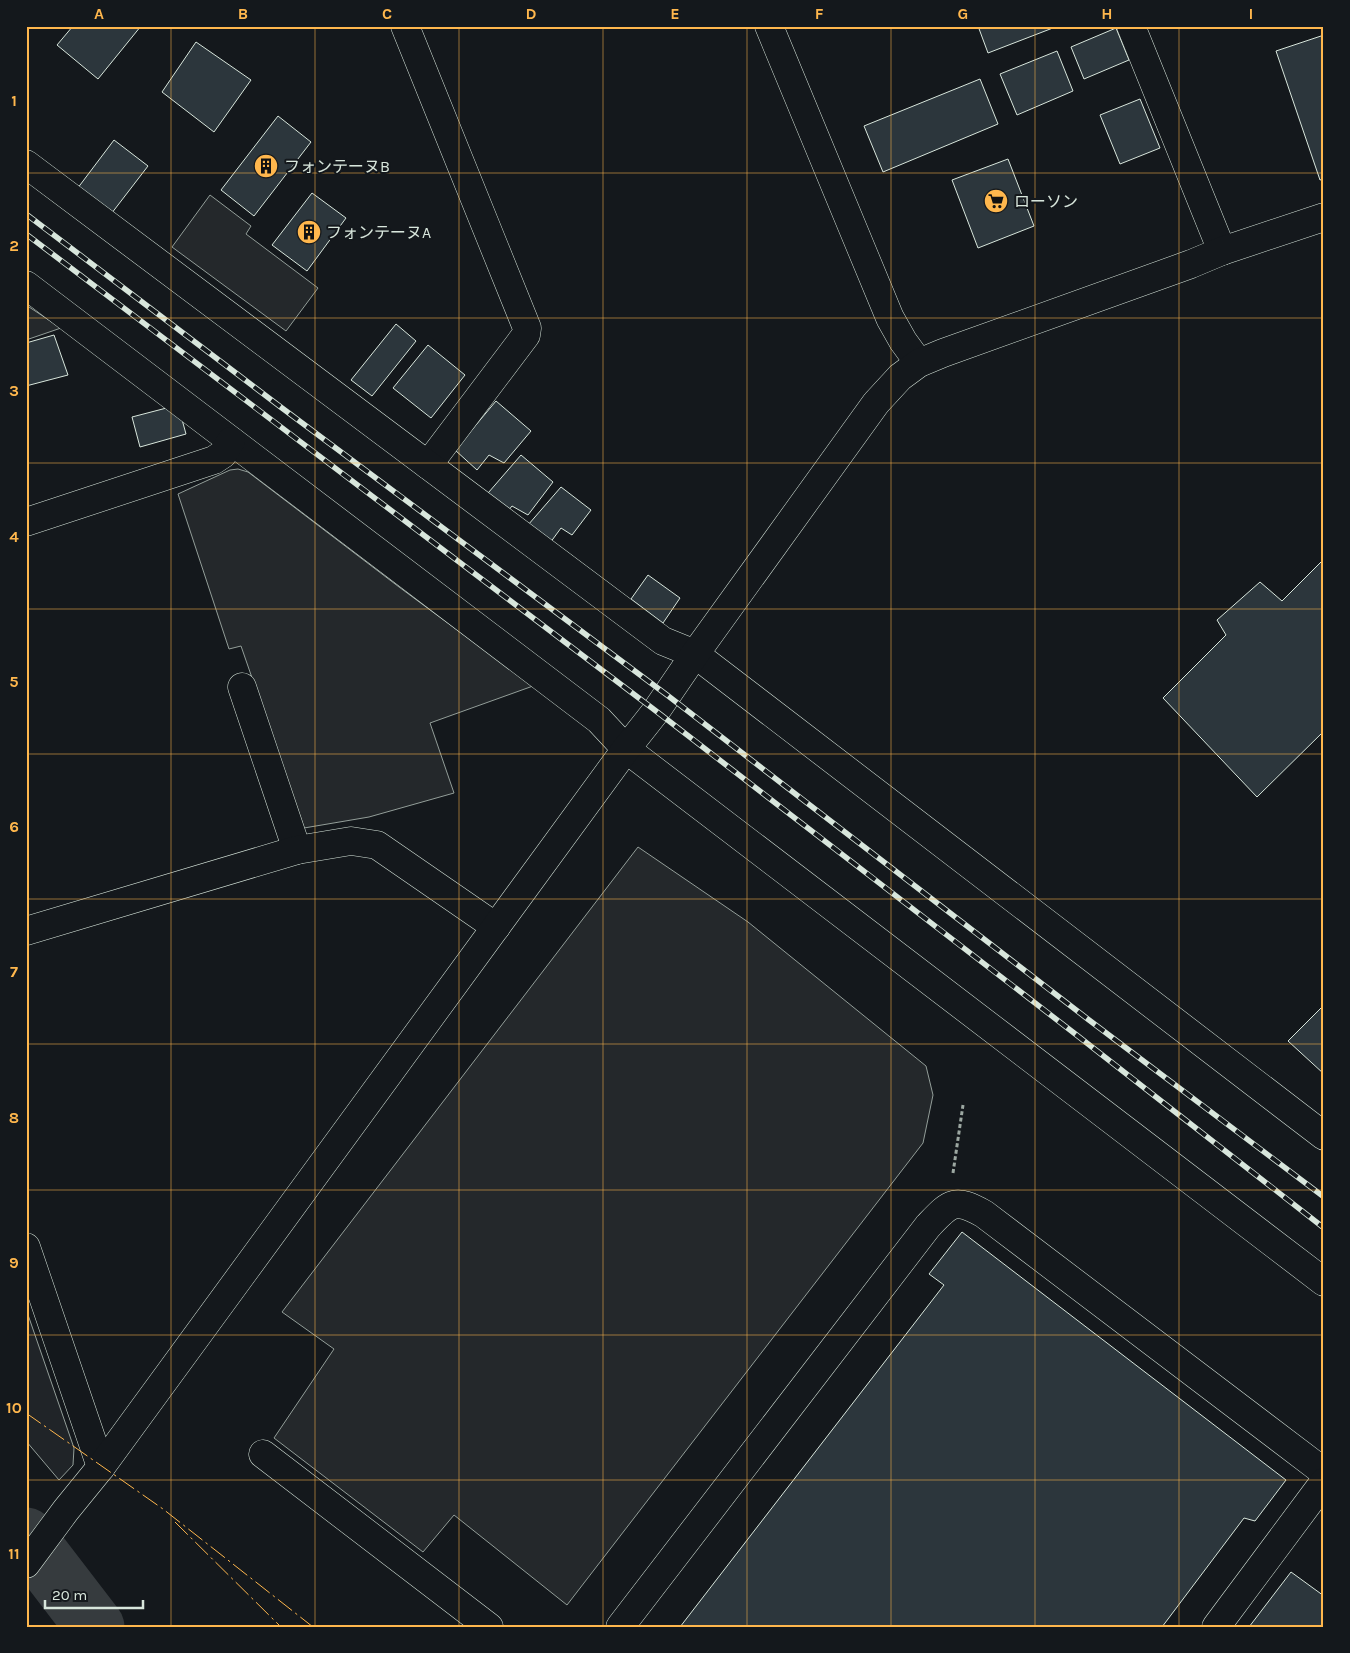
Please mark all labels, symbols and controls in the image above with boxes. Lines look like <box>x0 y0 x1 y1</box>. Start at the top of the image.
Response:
text: A <box>94 4 104 23</box>
text: B <box>238 4 248 23</box>
text: C <box>382 4 392 23</box>
text: D <box>526 4 537 23</box>
text: E <box>670 4 680 23</box>
text: F <box>815 4 824 23</box>
text: G <box>958 4 968 23</box>
text: H <box>1101 4 1113 23</box>
text: I <box>1249 4 1253 23</box>
text: 1 <box>11 91 17 110</box>
building icon: フォンテーヌB <box>253 153 279 179</box>
place label: フォンテーヌB <box>284 157 390 176</box>
supermarket icon: ローソン <box>983 188 1009 214</box>
place label: ローソン <box>1014 192 1078 211</box>
building icon: フォンテーヌA <box>296 219 322 245</box>
place label: フォンテーヌA <box>326 223 431 242</box>
text: 2 <box>9 236 19 255</box>
text: 3 <box>9 381 19 400</box>
text: 4 <box>9 527 19 546</box>
text: 5 <box>9 672 19 691</box>
text: 6 <box>9 817 19 836</box>
text: 7 <box>10 962 18 981</box>
text: 8 <box>9 1108 19 1127</box>
text: 9 <box>9 1253 19 1272</box>
text: 10 <box>6 1398 22 1417</box>
text: 11 <box>8 1544 20 1563</box>
scale bar <box>45 1578 142 1610</box>
text: 20 m <box>52 1586 87 1604</box>

